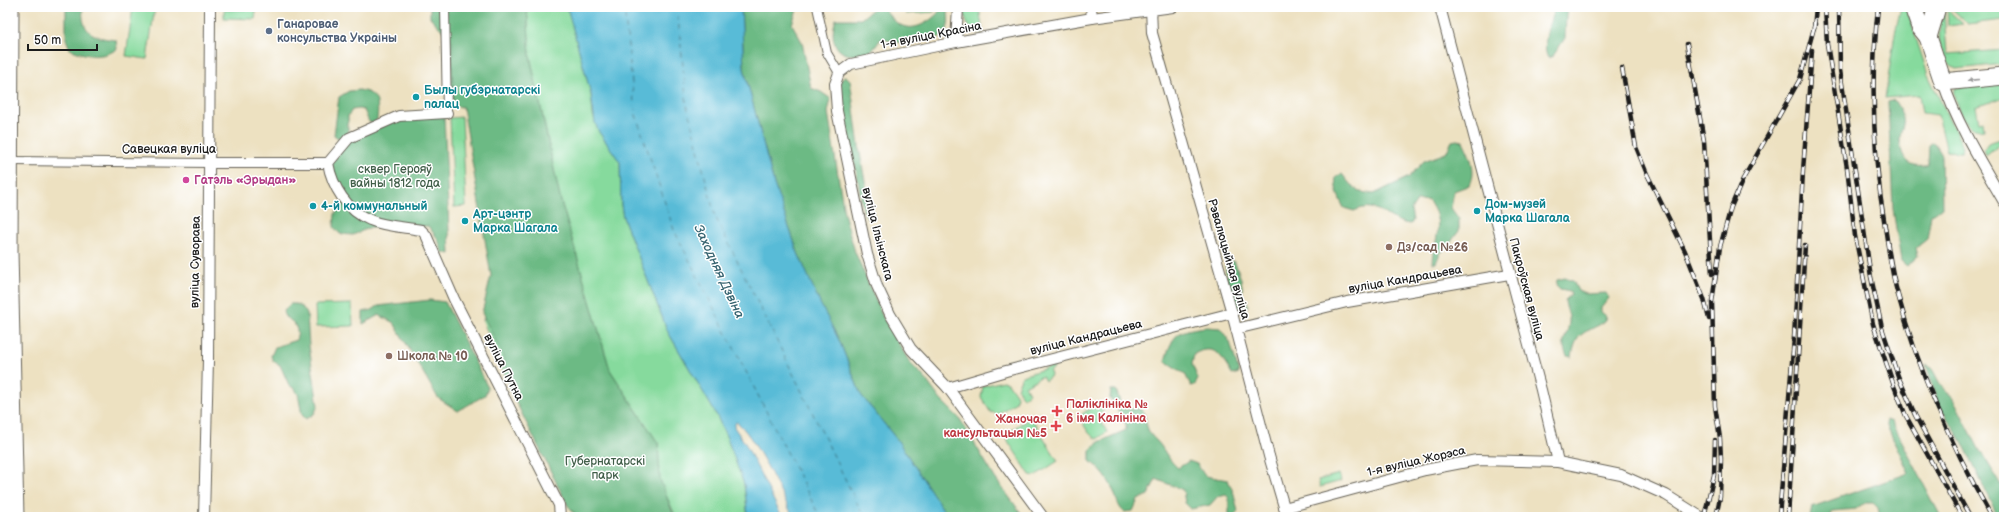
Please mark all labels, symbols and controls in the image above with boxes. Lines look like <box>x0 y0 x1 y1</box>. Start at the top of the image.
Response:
place label: Ганаровае консульства Украіны <box>277 17 397 46</box>
street label: 1-я вуліца Красіна <box>879 18 983 53</box>
scale bar <box>28 26 97 52</box>
marker: Ганаровае консульства Украіны <box>264 26 274 36</box>
text: 50 m <box>34 33 61 48</box>
one-way arrow <box>1967 76 1979 83</box>
place label: Былы губэрнатарскі палац <box>424 83 540 112</box>
marker: Былы губэрнатарскі палац <box>411 92 421 102</box>
street label: Савецкая вуліца <box>122 142 216 157</box>
park label: сквер Герояў вайны 1812 года <box>350 162 440 191</box>
place label: Гатэль «Эрыдан» <box>194 173 296 188</box>
marker: Гатэль «Эрыдан» <box>181 175 191 185</box>
street label: вуліца Ільінскага <box>859 186 896 282</box>
street label: Рэвалюцыйная вуліца <box>1204 197 1253 321</box>
place label: Дом-музей Марка Шагала <box>1485 197 1571 226</box>
place label: 4-й коммунальный <box>321 199 427 214</box>
marker: 4-й коммунальный <box>308 201 318 211</box>
marker: Дом-музей Марка Шагала <box>1472 206 1482 216</box>
place label: Арт-цэнтр Марка Шагала <box>472 207 559 236</box>
street label: вуліца Суворава <box>187 216 204 308</box>
marker: Арт-цэнтр Марка Шагала <box>460 216 470 226</box>
water label: Заходняя Дзвіна <box>690 222 748 321</box>
street label: Пакроўская вуліца <box>1506 236 1547 342</box>
place label: Дз/сад №26 <box>1397 240 1468 255</box>
marker: Дз/сад №26 <box>1384 242 1394 252</box>
street label: вуліца Кандрацьева <box>1347 262 1463 297</box>
street label: вуліца Кандрацьева <box>1029 316 1144 359</box>
street label: вуліца Путна <box>480 331 527 403</box>
place label: Школа № 10 <box>397 349 468 364</box>
marker: Школа № 10 <box>384 351 394 361</box>
place label: Паліклініка № 6 імя Калініна <box>1066 397 1148 426</box>
marker: Паліклініка № 6 імя Калініна <box>1051 405 1063 417</box>
place label: Жаночая кансультацыя №5 <box>943 412 1047 441</box>
marker: Жаночая кансультацыя №5 <box>1050 420 1062 432</box>
street label: 1-я вуліца Жорэса <box>1365 443 1467 480</box>
park label: Губернатарскі парк <box>565 454 645 483</box>

